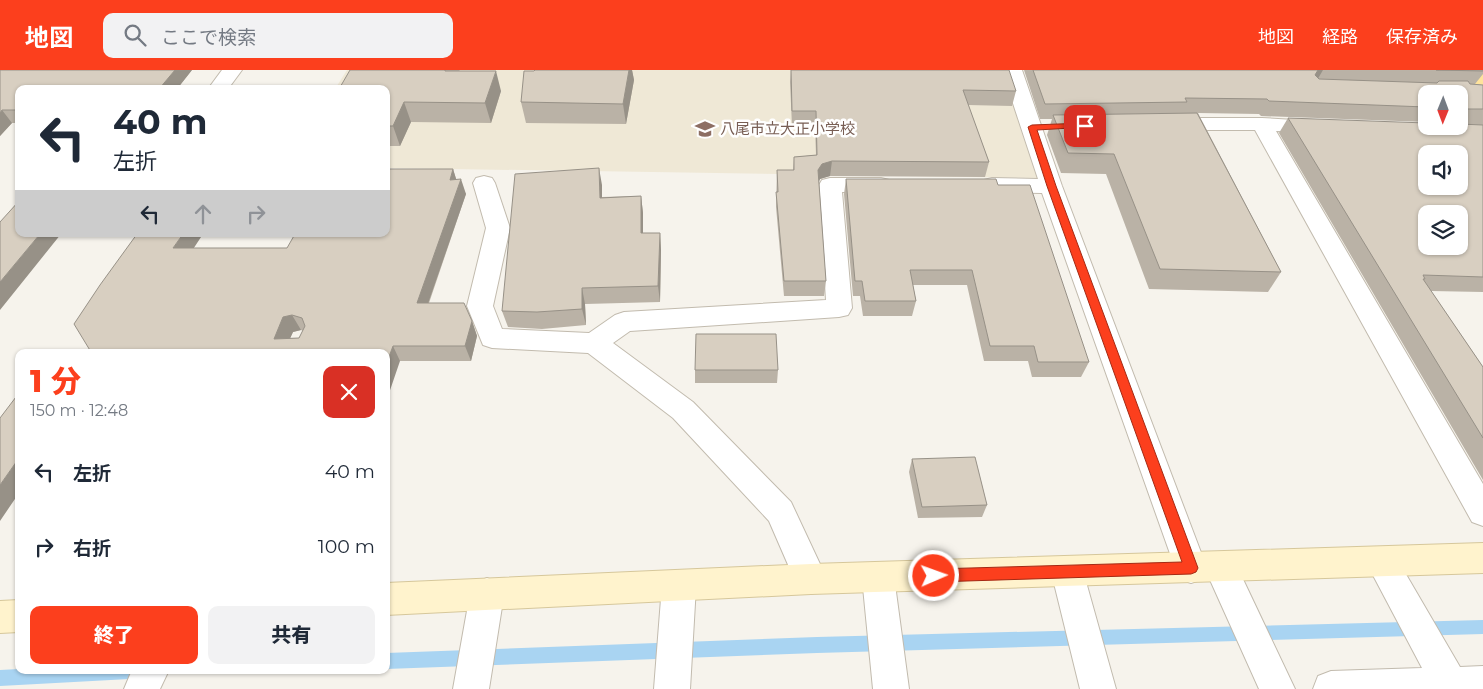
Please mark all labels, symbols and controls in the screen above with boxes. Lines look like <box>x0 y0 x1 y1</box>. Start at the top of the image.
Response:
search box <box>103 13 453 58</box>
icon: search <box>121 21 149 49</box>
text: 地図 <box>25 23 73 52</box>
text: ここで検索 <box>161 26 256 49</box>
text: 地図 <box>1258 26 1294 48</box>
text: 経路 <box>1322 26 1358 48</box>
text: 保存済み <box>1386 26 1458 48</box>
north arrow <box>1418 85 1468 135</box>
map controls <box>1418 85 1468 255</box>
text: 40 m <box>113 100 208 143</box>
icon: left <box>30 105 95 170</box>
pin <box>1064 105 1106 147</box>
icon: arrive <box>1071 112 1099 140</box>
school or university icon: 八尾市立大正小学校 <box>694 118 716 140</box>
place label: 八尾市立大正小学校 <box>720 119 855 138</box>
button: sound <box>1418 145 1468 195</box>
text: 左折 <box>113 148 157 175</box>
icon: left <box>136 200 164 228</box>
icon: ahead <box>189 200 217 228</box>
icon: right <box>242 200 270 228</box>
button: layers <box>1418 205 1468 255</box>
text: 1 分 <box>30 363 81 400</box>
button: close <box>323 366 375 418</box>
text: 150 m · 12:48 <box>30 401 128 420</box>
icon: left <box>30 458 58 486</box>
text: 40 m <box>325 460 375 483</box>
text: 左折 <box>73 462 111 485</box>
icon: right <box>30 533 58 561</box>
text: 100 m <box>318 535 375 558</box>
text: 右折 <box>73 537 111 560</box>
position arrow <box>907 549 959 601</box>
button: 終了 <box>30 606 198 664</box>
button: 共有 <box>208 606 375 664</box>

